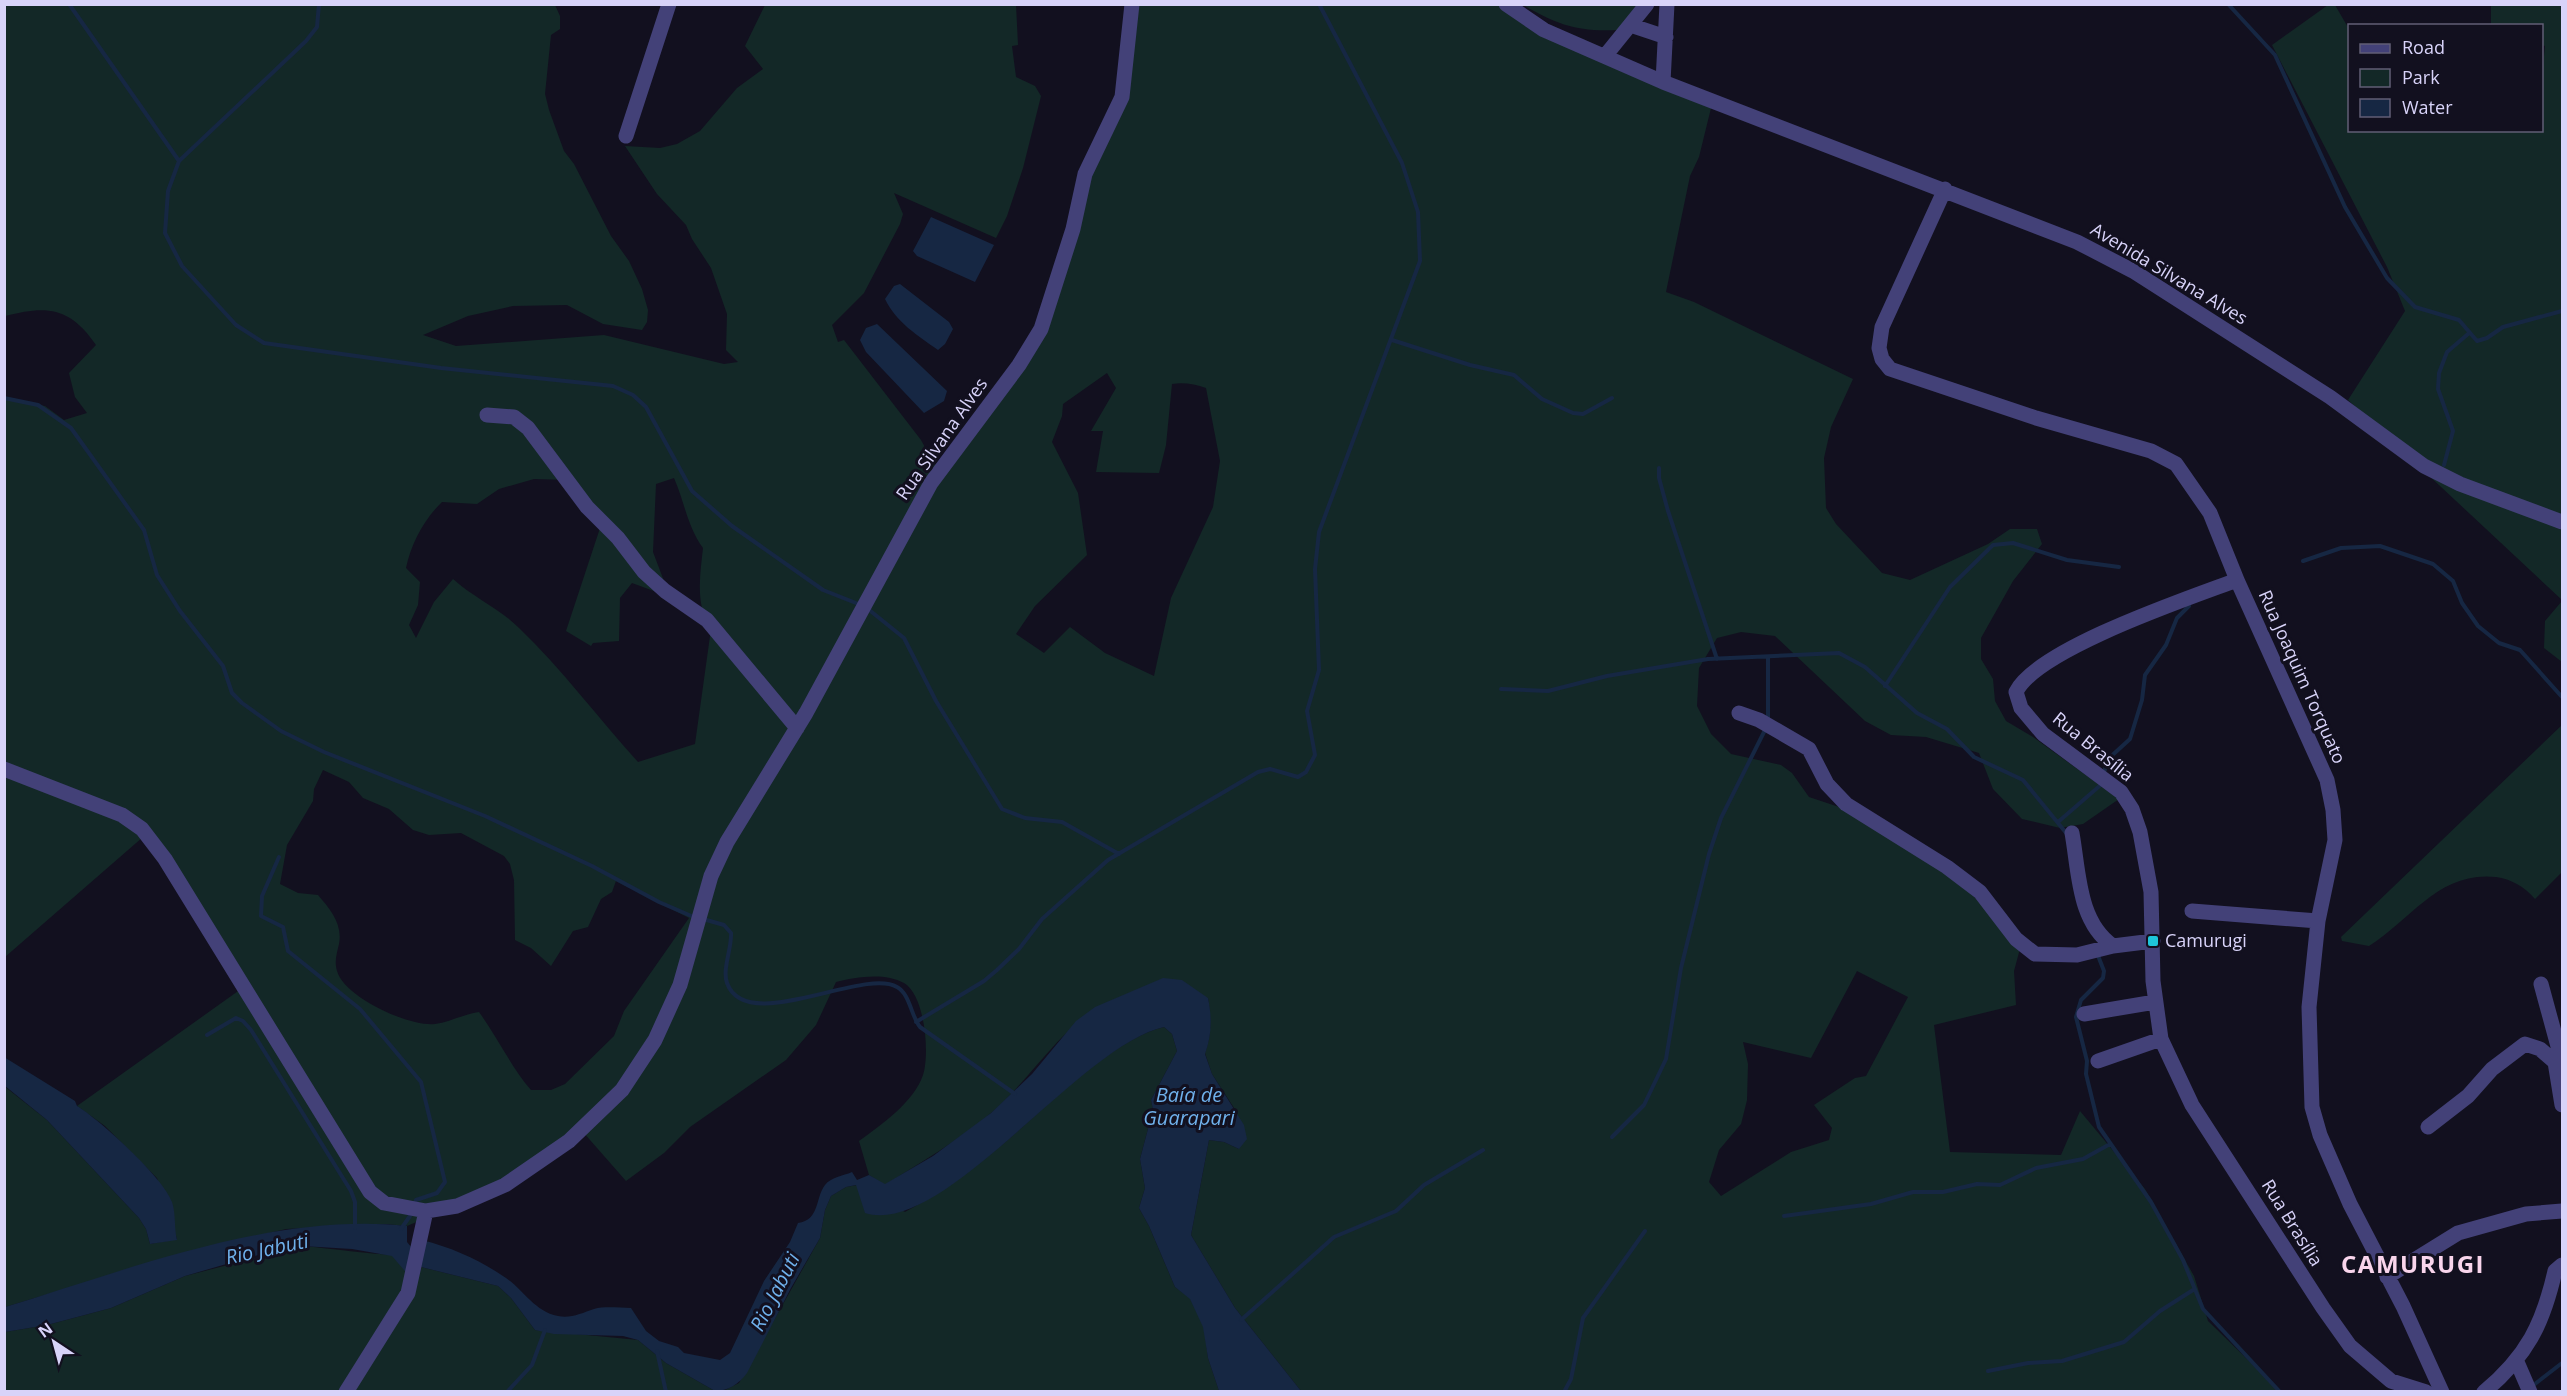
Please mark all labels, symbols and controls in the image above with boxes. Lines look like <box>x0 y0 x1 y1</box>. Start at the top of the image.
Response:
legend <box>2348 24 2543 132</box>
text: Road <box>2402 35 2445 59</box>
text: Park <box>2402 65 2440 89</box>
text: Water <box>2402 95 2453 119</box>
street label: Avenida Silvana Alves <box>2087 217 2252 330</box>
street label: Rua Silvana Alves <box>890 373 992 504</box>
street label: Rua Joaquim Torquato <box>2254 586 2352 767</box>
street label: Rua Brasília <box>2048 706 2139 786</box>
place label: Camurugi <box>2165 928 2247 952</box>
marker: Camurugi <box>2146 934 2160 948</box>
water label: Baía de Guarapari <box>1143 1081 1236 1131</box>
street label: Rua Brasília <box>2257 1175 2329 1270</box>
water label: Rio Jabuti <box>223 1226 312 1270</box>
water label: Rio Jabuti <box>743 1247 806 1335</box>
district label: CAMURUGI <box>2341 1247 2485 1280</box>
north arrow <box>24 1312 84 1372</box>
text: N <box>33 1317 57 1343</box>

